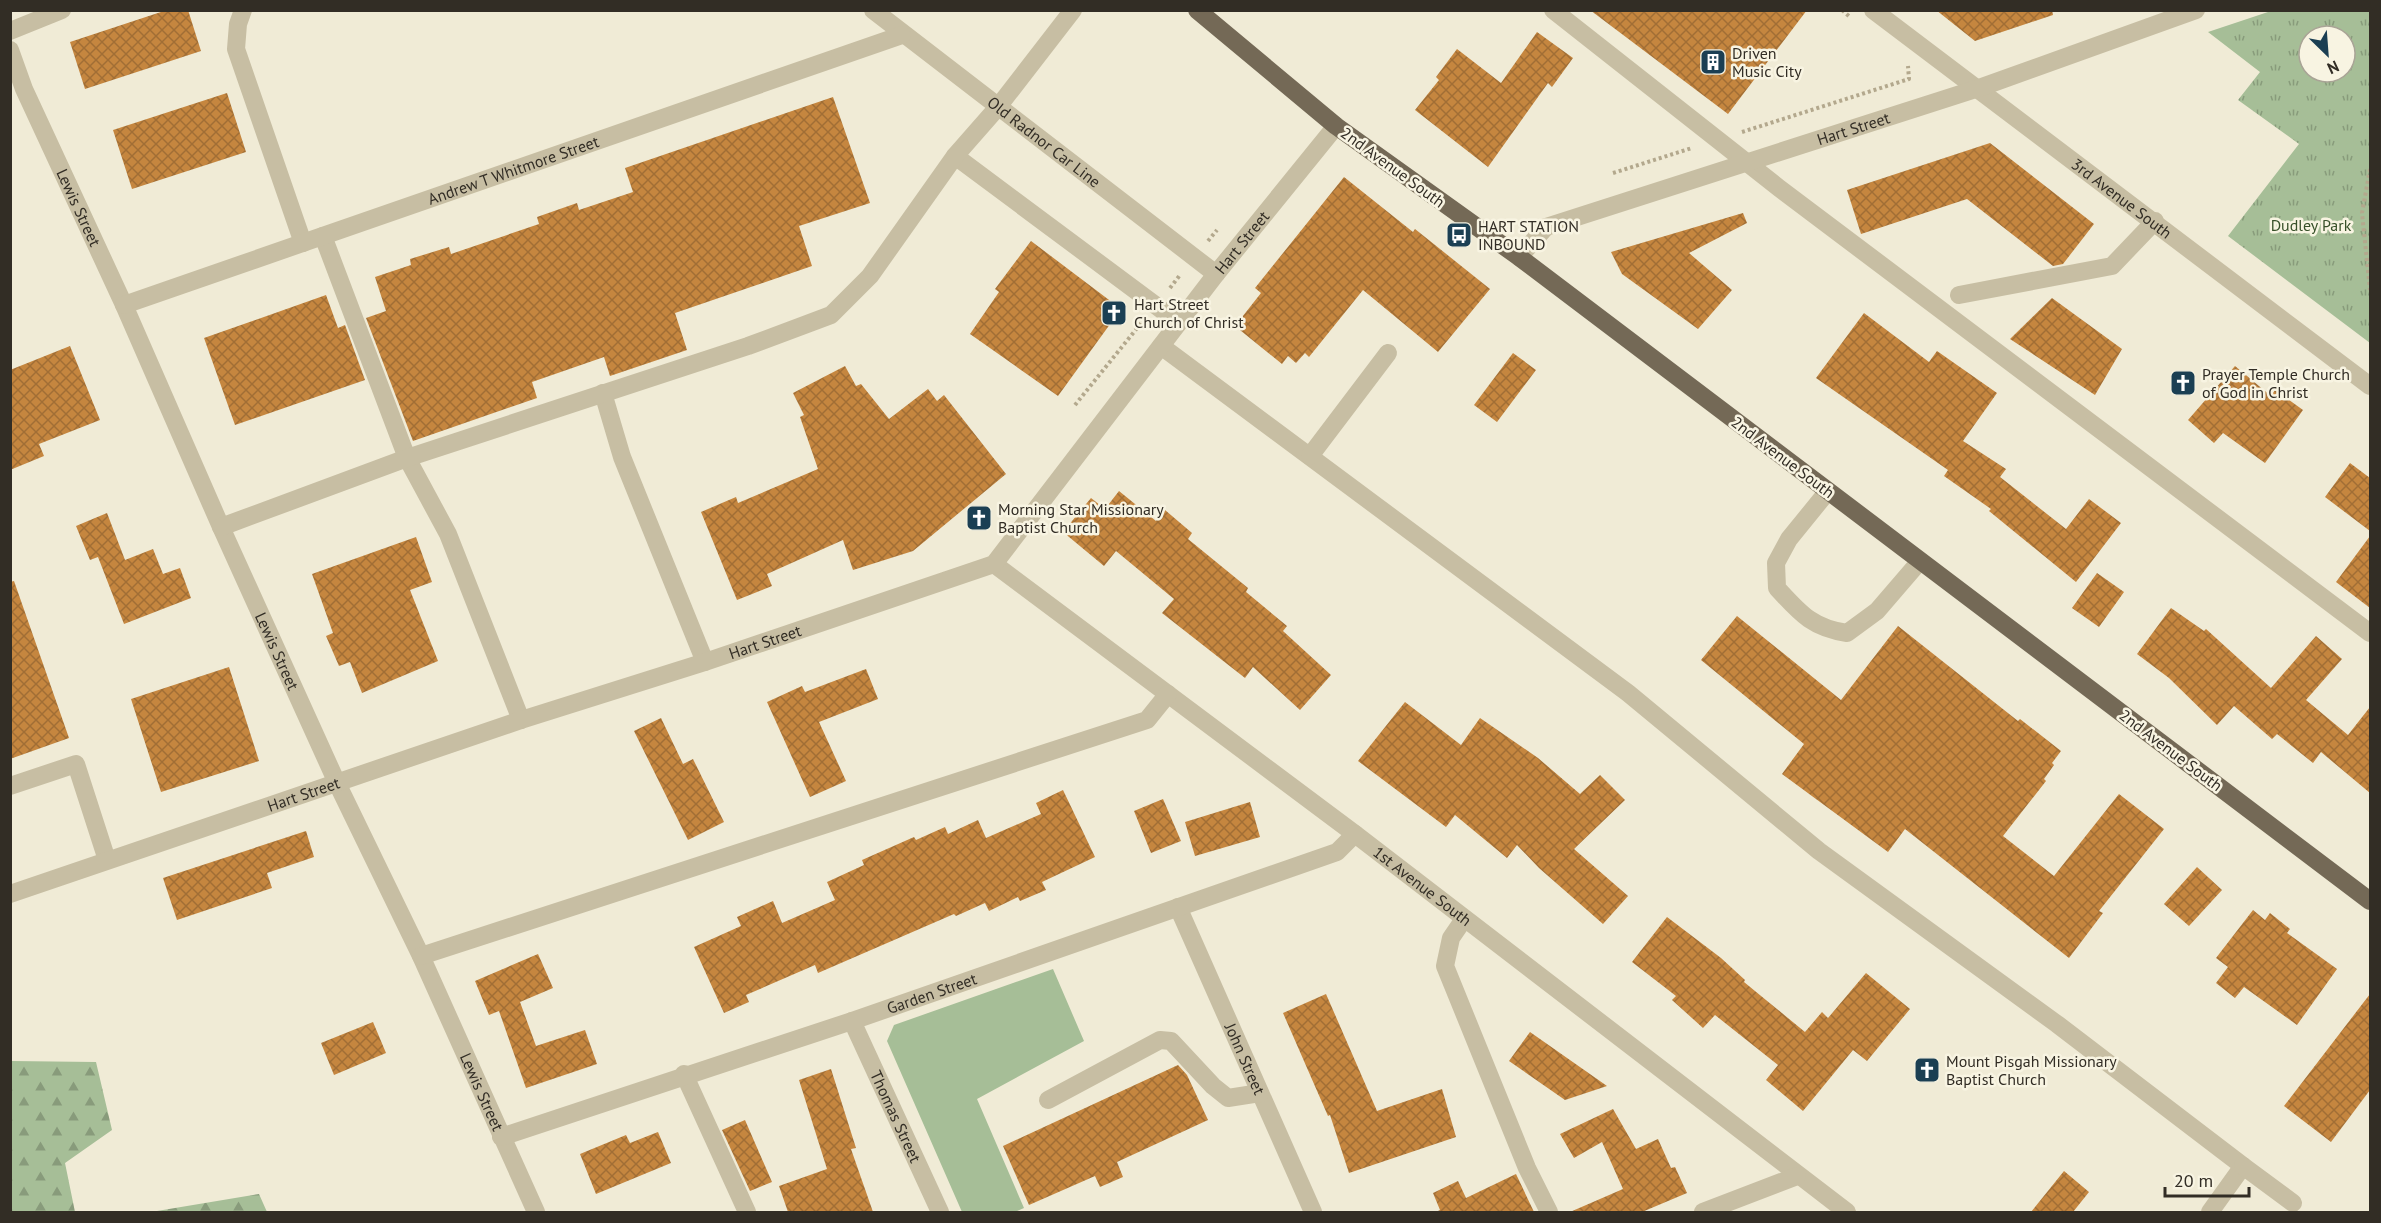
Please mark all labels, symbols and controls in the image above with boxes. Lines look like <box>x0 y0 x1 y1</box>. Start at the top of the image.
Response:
north arrow <box>2297 24 2357 84</box>
place label: Driven Music City <box>1732 43 1802 81</box>
building icon: Driven Music City <box>1698 47 1728 77</box>
text: N <box>2324 56 2342 79</box>
street label: Old Radnor Car Line <box>984 92 1105 192</box>
street label: Hart Street <box>1814 107 1893 149</box>
street label: 2nd Avenue South <box>1337 122 1449 212</box>
street label: Andrew T Whitmore Street <box>425 131 602 209</box>
street label: 3rd Avenue South <box>2068 154 2176 243</box>
street label: Lewis Street <box>52 165 106 250</box>
street label: Hart Street <box>1210 206 1274 278</box>
park label: Dudley Park <box>2271 215 2352 235</box>
place label: HART STATION INBOUND <box>1478 216 1579 254</box>
bus stop icon: HART STATION INBOUND <box>1444 220 1474 250</box>
place label: Hart Street Church of Christ <box>1134 294 1244 332</box>
church icon: Hart Street Church of Christ <box>1099 298 1129 328</box>
place label: Prayer Temple Church of God in Christ <box>2202 364 2350 402</box>
church icon: Prayer Temple Church of God in Christ <box>2168 368 2198 398</box>
street label: 2nd Avenue South <box>1727 412 1839 502</box>
place label: Morning Star Missionary Baptist Church <box>998 499 1164 537</box>
church icon: Morning Star Missionary Baptist Church <box>964 503 994 533</box>
street label: Lewis Street <box>251 609 304 694</box>
street label: Hart Street <box>726 620 804 663</box>
street label: 2nd Avenue South <box>2115 705 2227 795</box>
street label: Hart Street <box>265 772 343 816</box>
street label: 1st Avenue South <box>1369 842 1476 930</box>
street label: Garden Street <box>884 968 980 1018</box>
street label: John Street <box>1220 1019 1270 1098</box>
street label: Lewis Street <box>456 1050 508 1134</box>
place label: Mount Pisgah Missionary Baptist Church <box>1946 1051 2117 1089</box>
church icon: Mount Pisgah Missionary Baptist Church <box>1912 1055 1942 1085</box>
street label: Thomas Street <box>866 1067 926 1166</box>
scale bar <box>2165 1160 2249 1198</box>
text: 20 m <box>2174 1169 2213 1192</box>

